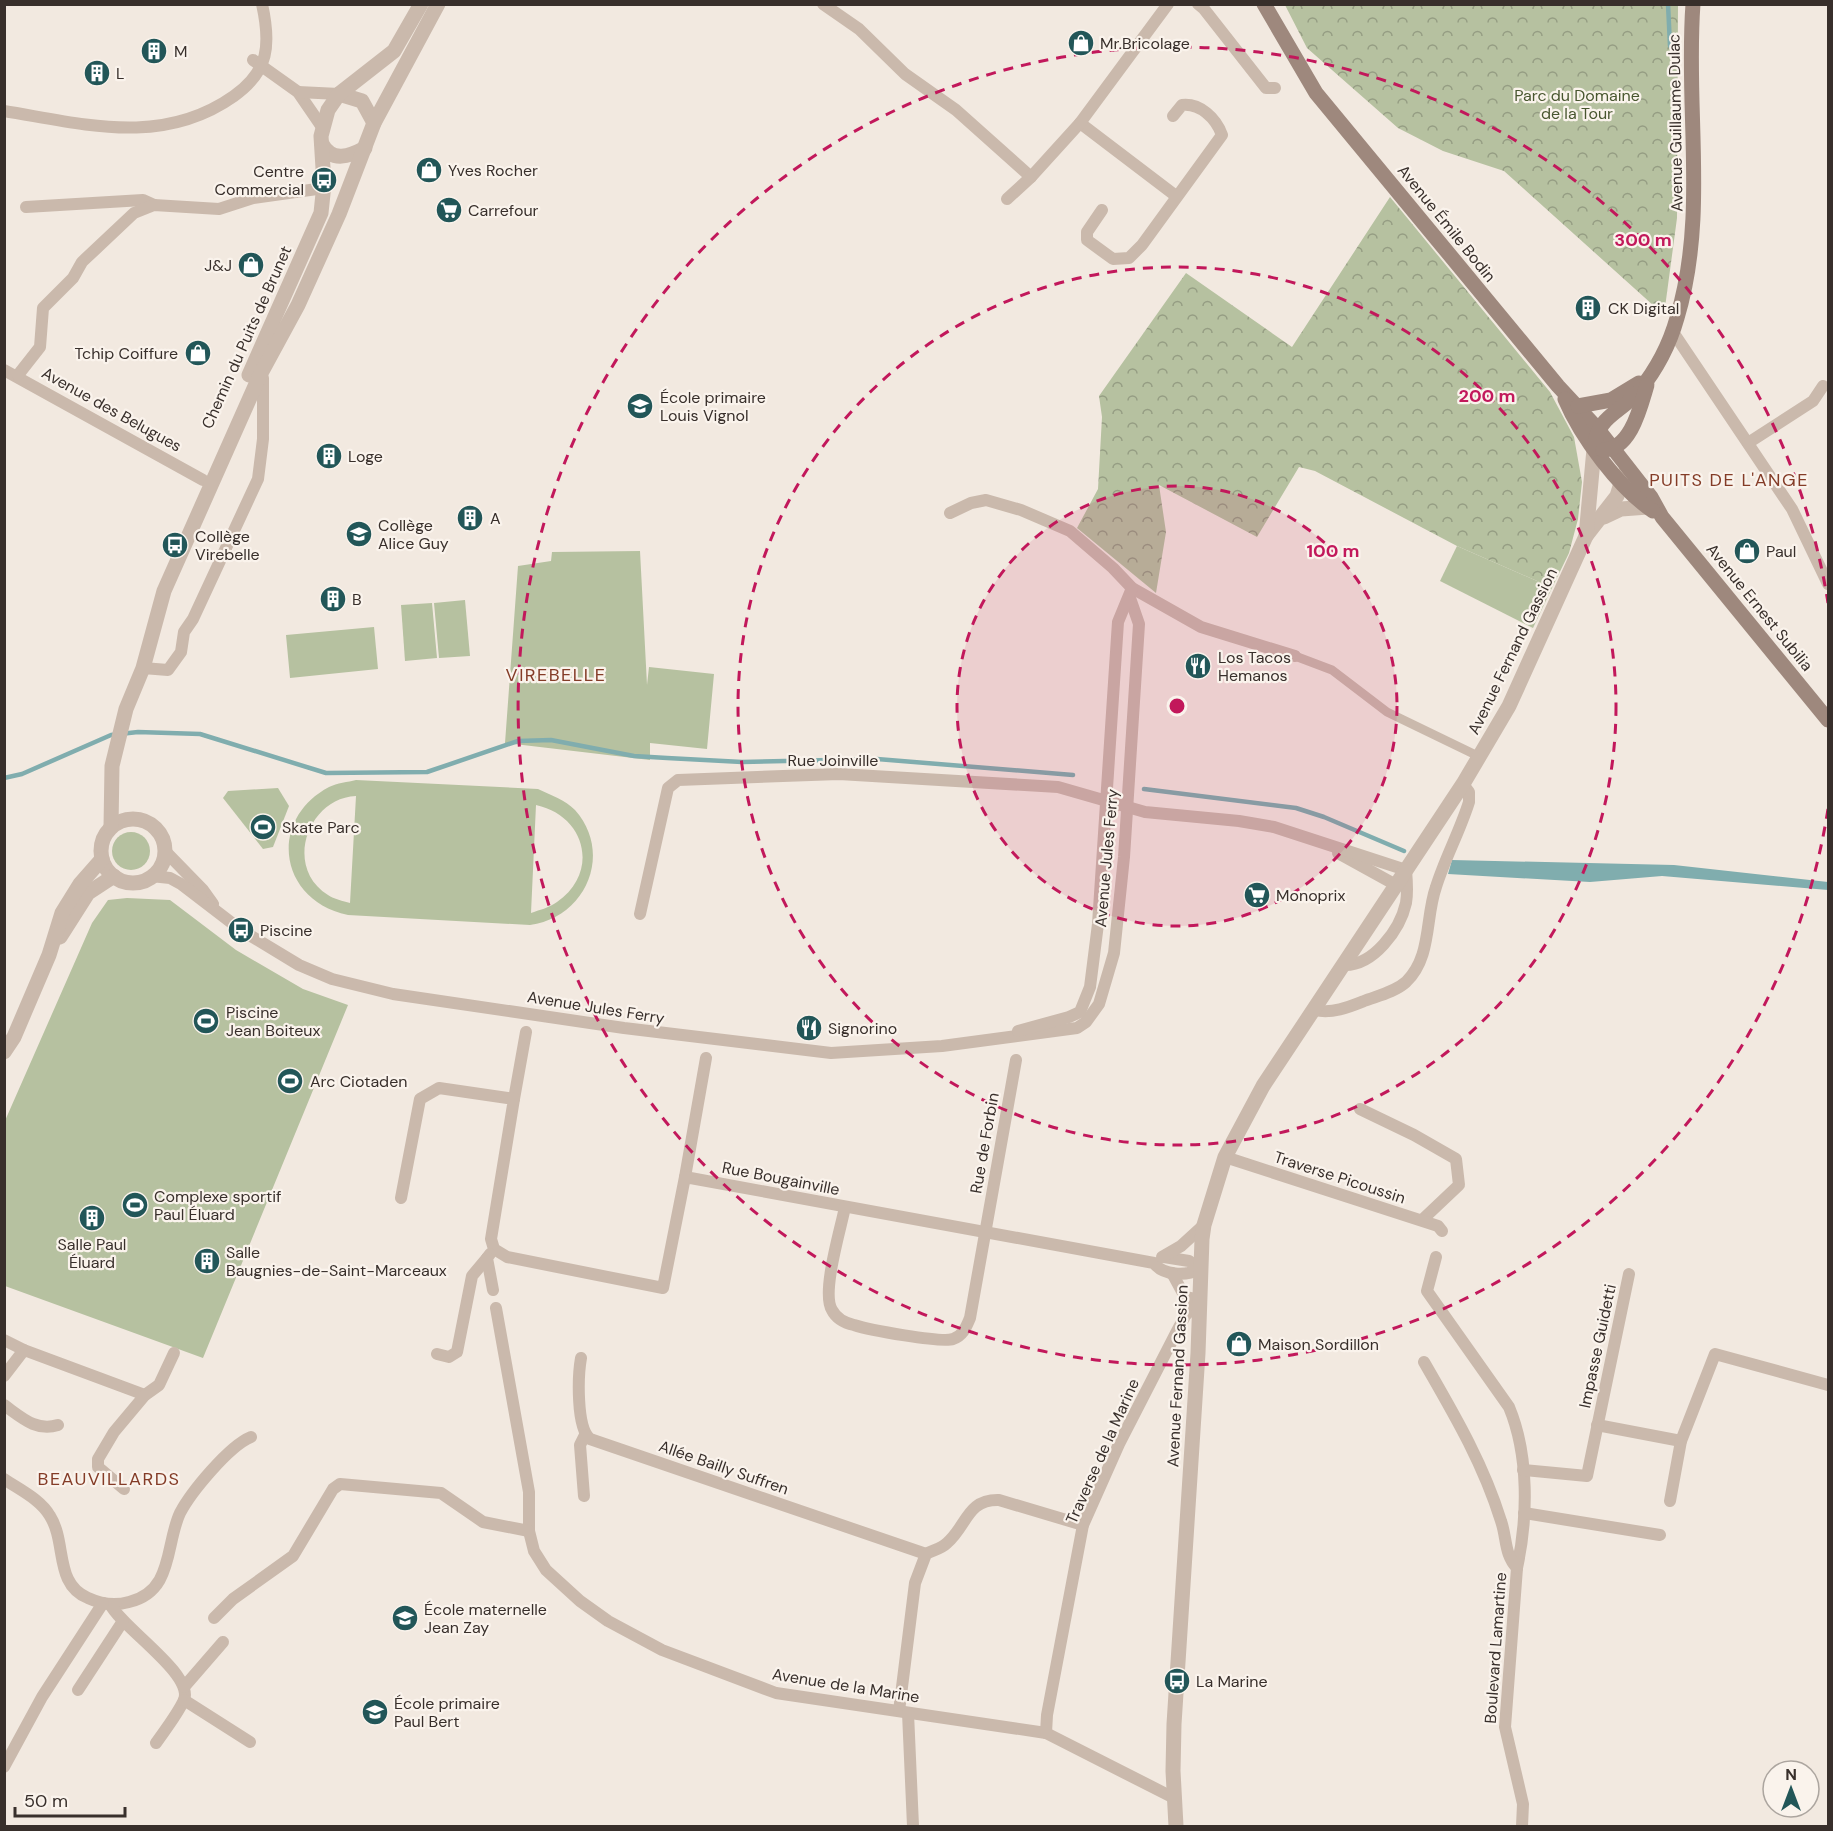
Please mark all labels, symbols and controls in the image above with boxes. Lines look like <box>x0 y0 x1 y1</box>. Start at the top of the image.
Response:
shop icon: Mr.Bricolage <box>1066 28 1096 58</box>
place label: Mr.Bricolage <box>1100 33 1190 54</box>
street label: Avenue Guillaume Dulac <box>1663 34 1688 212</box>
building icon: M <box>139 36 169 66</box>
place label: M <box>174 41 187 62</box>
building icon: L <box>82 58 112 88</box>
place label: L <box>116 63 124 84</box>
park label: Parc du Domaine de la Tour <box>1514 85 1640 124</box>
shop icon: Yves Rocher <box>414 155 444 185</box>
place label: Yves Rocher <box>448 160 538 181</box>
street label: Avenue Émile Bodin <box>1393 160 1500 286</box>
place label: Centre Commercial <box>215 161 304 200</box>
bus stop icon: Centre Commercial <box>309 165 339 195</box>
supermarket icon: Carrefour <box>434 195 464 225</box>
place label: Carrefour <box>468 200 539 221</box>
text: 300 m <box>1614 228 1672 252</box>
street label: Chemin du Puits de Brunet <box>197 242 296 432</box>
shop icon: J&J <box>236 250 266 280</box>
place label: J&J <box>204 255 232 276</box>
building icon: CK Digital <box>1573 293 1603 323</box>
place label: CK Digital <box>1608 298 1679 319</box>
shop icon: Tchip Coiffure <box>183 338 213 368</box>
place label: Tchip Coiffure <box>74 343 178 364</box>
street label: Avenue des Belugues <box>38 362 185 457</box>
text: 200 m <box>1459 384 1515 408</box>
place label: École primaire Louis Vignol <box>660 387 766 426</box>
school or university icon: École primaire Louis Vignol <box>625 391 655 421</box>
building icon: Loge <box>314 441 344 471</box>
place label: Loge <box>348 446 383 467</box>
district label: PUITS DE L'ANGE <box>1649 468 1809 492</box>
building icon: A <box>455 503 485 533</box>
place label: A <box>490 508 501 529</box>
place label: Collège Alice Guy <box>378 515 449 554</box>
school or university icon: Collège Alice Guy <box>344 519 374 549</box>
place label: Collège Virebelle <box>195 526 260 565</box>
bus stop icon: Collège Virebelle <box>160 530 190 560</box>
shop icon: Paul <box>1732 536 1762 566</box>
text: 100 m <box>1306 539 1360 563</box>
street label: Avenue Ernest Subilia <box>1702 539 1818 676</box>
place label: Paul <box>1766 541 1796 562</box>
street label: Avenue Fernand Gassion <box>1463 565 1562 738</box>
building icon: B <box>318 584 348 614</box>
place label: B <box>352 589 362 610</box>
place label: Los Tacos Hemanos <box>1218 647 1291 686</box>
restaurant icon: Los Tacos Hemanos <box>1183 651 1213 681</box>
district label: VIREBELLE <box>506 663 606 687</box>
centre of rings <box>1167 696 1187 716</box>
street label: Rue Joinville <box>788 750 878 771</box>
street label: Avenue Jules Ferry <box>1090 788 1123 928</box>
sports icon: Skate Parc <box>248 812 278 842</box>
place label: Skate Parc <box>282 817 360 838</box>
supermarket icon: Monoprix <box>1242 880 1272 910</box>
place label: Monoprix <box>1276 885 1345 906</box>
bus stop icon: Piscine <box>226 915 256 945</box>
place label: Piscine <box>260 920 312 941</box>
street label: Avenue Jules Ferry <box>526 986 666 1029</box>
place label: Piscine Jean Boiteux <box>226 1002 321 1041</box>
sports icon: Piscine Jean Boiteux <box>191 1006 221 1036</box>
restaurant icon: Signorino <box>794 1013 824 1043</box>
place label: Signorino <box>828 1018 897 1039</box>
sports icon: Arc Ciotaden <box>275 1066 305 1096</box>
place label: Arc Ciotaden <box>310 1071 407 1092</box>
street label: Rue de Forbin <box>965 1091 1004 1195</box>
street label: Traverse Picoussin <box>1272 1146 1408 1209</box>
street label: Rue Bougainville <box>720 1157 841 1200</box>
place label: Complexe sportif Paul Éluard <box>154 1186 281 1225</box>
sports icon: Complexe sportif Paul Éluard <box>120 1190 150 1220</box>
building icon: Salle Paul Éluard <box>77 1203 107 1233</box>
place label: Salle Paul Éluard <box>58 1234 126 1273</box>
place label: Salle Baugnies-de-Saint-Marceaux <box>226 1242 447 1281</box>
building icon: Salle Baugnies-de-Saint-Marceaux <box>192 1246 222 1276</box>
street label: Impasse Guidetti <box>1574 1282 1621 1410</box>
street label: Avenue Fernand Gassion <box>1162 1284 1193 1468</box>
shop icon: Maison Sordillon <box>1224 1329 1254 1359</box>
place label: Maison Sordillon <box>1258 1334 1379 1355</box>
street label: Traverse de la Marine <box>1061 1375 1144 1527</box>
street label: Allée Bailly Suffren <box>656 1435 791 1500</box>
district label: BEAUVILLARDS <box>38 1467 180 1491</box>
street label: Boulevard Lamartine <box>1480 1572 1511 1724</box>
place label: École maternelle Jean Zay <box>424 1599 547 1638</box>
school or university icon: École maternelle Jean Zay <box>390 1603 420 1633</box>
street label: Avenue de la Marine <box>771 1663 921 1707</box>
bus stop icon: La Marine <box>1162 1666 1192 1696</box>
place label: La Marine <box>1196 1671 1268 1692</box>
place label: École primaire Paul Bert <box>394 1693 500 1732</box>
school or university icon: École primaire Paul Bert <box>360 1697 390 1727</box>
north arrow <box>1761 1759 1821 1819</box>
text: N <box>1785 1764 1797 1785</box>
scale bar <box>15 1780 124 1818</box>
text: 50 m <box>24 1789 68 1813</box>

